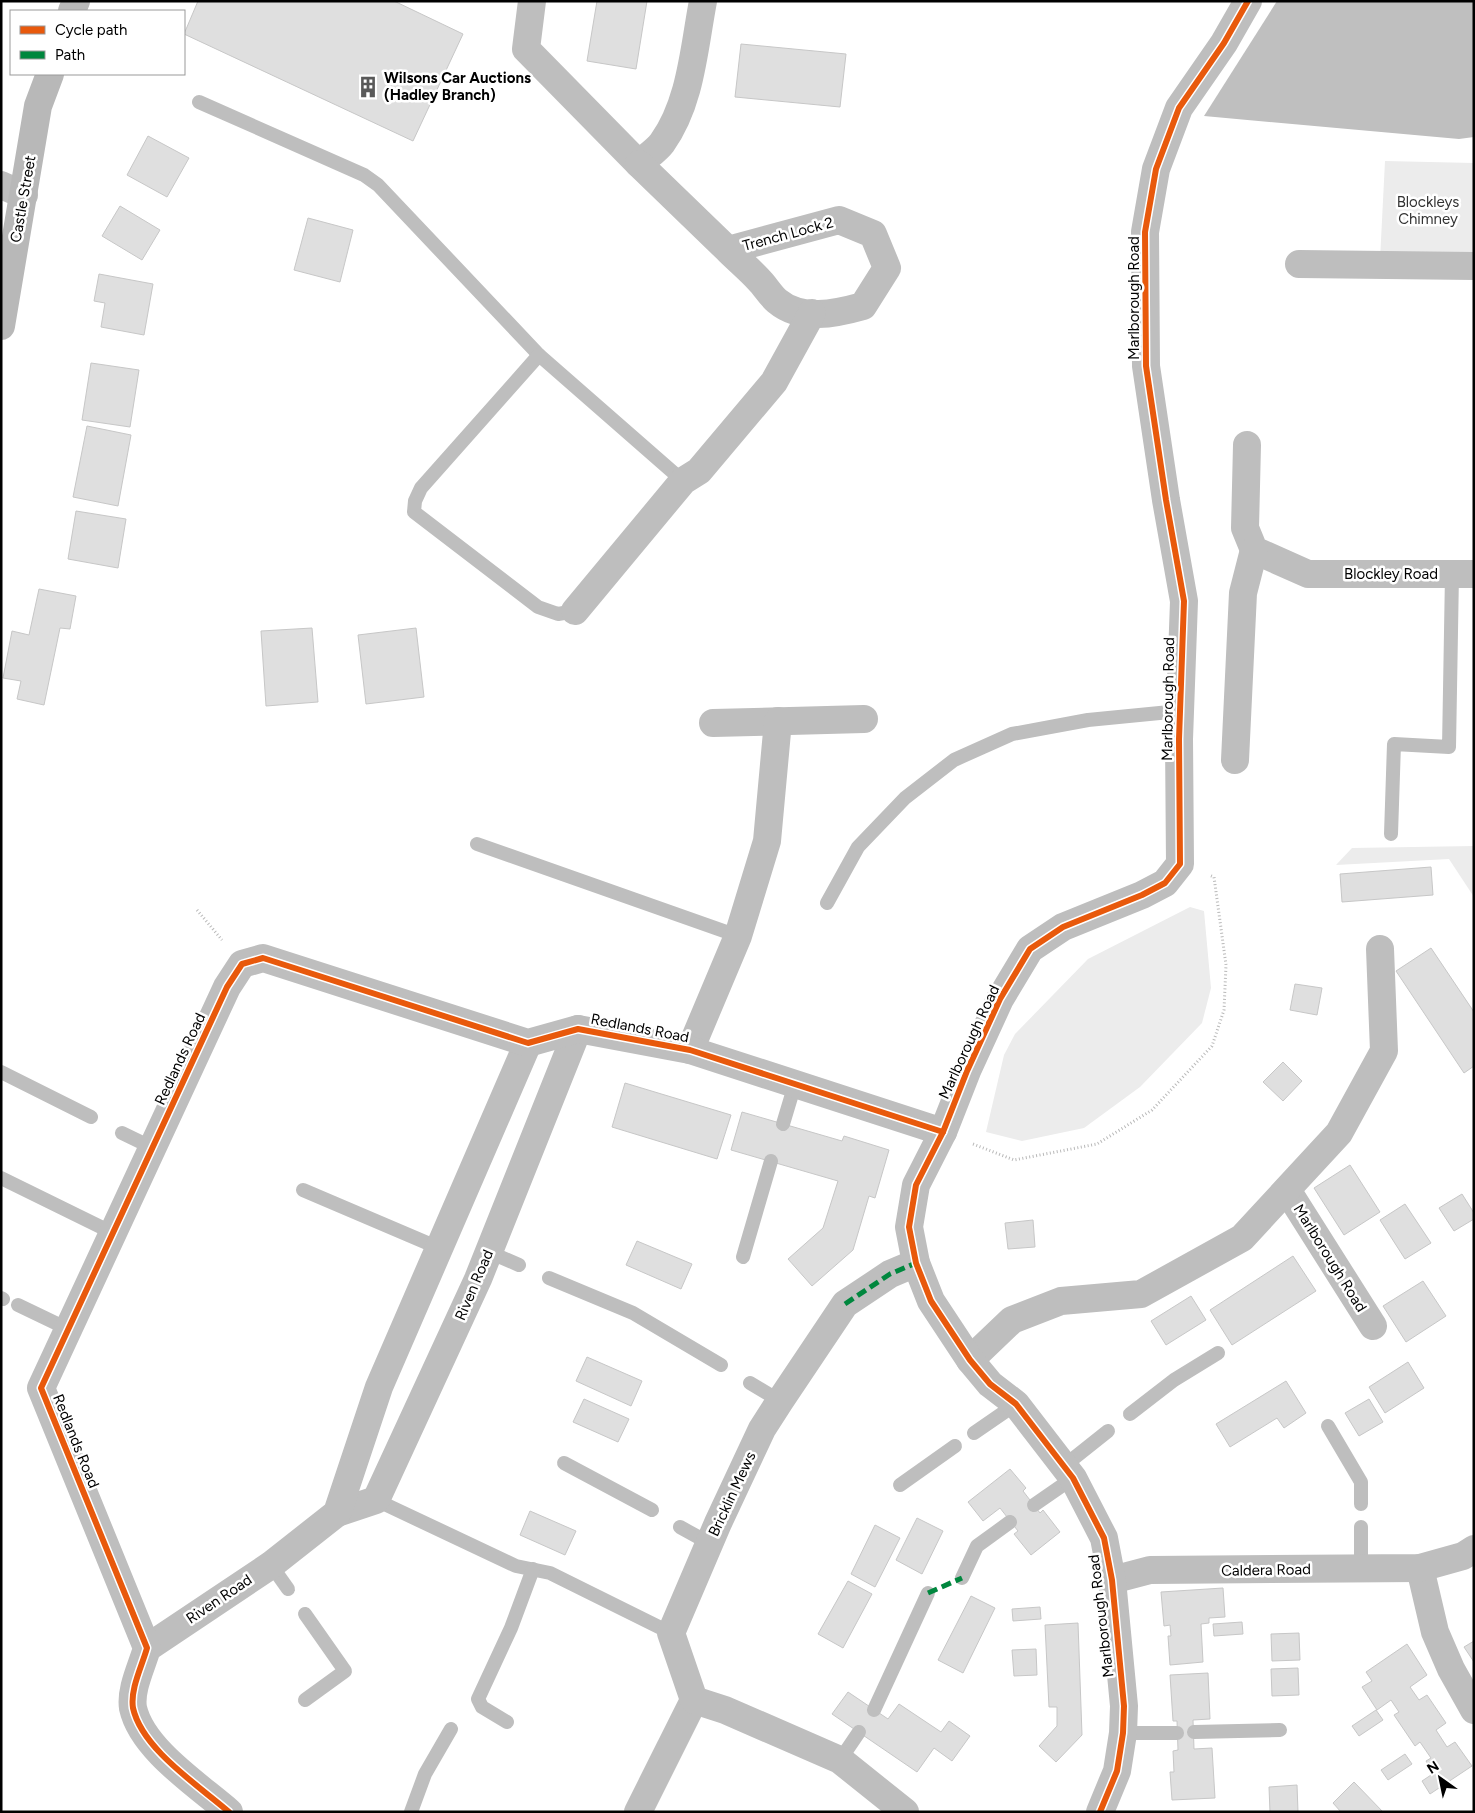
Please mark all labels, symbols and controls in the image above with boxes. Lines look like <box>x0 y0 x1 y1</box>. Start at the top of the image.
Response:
legend <box>10 10 185 75</box>
text: Cycle path <box>55 21 127 39</box>
text: Path <box>55 46 85 64</box>
place label: Wilsons Car Auctions (Hadley Branch) <box>384 69 531 104</box>
building icon: Wilsons Car Auctions (Hadley Branch) <box>355 74 381 100</box>
street label: Castle Street <box>6 154 40 244</box>
park label: Blockleys Chimney <box>1397 193 1459 228</box>
street label: Trench Lock 2 <box>741 213 835 255</box>
street label: Marlborough Road <box>1125 236 1143 360</box>
street label: Blockley Road <box>1344 565 1438 583</box>
street label: Marlborough Road <box>1158 637 1178 761</box>
street label: Marlborough Road <box>935 982 1003 1102</box>
street label: Redlands Road <box>151 1010 209 1108</box>
street label: Redlands Road <box>589 1010 691 1046</box>
street label: Marlborough Road <box>1290 1201 1370 1315</box>
street label: Riven Road <box>451 1247 497 1323</box>
street label: Redlands Road <box>49 1391 103 1491</box>
street label: Bricklin Mews <box>705 1449 759 1539</box>
street label: Marlborough Road <box>1085 1553 1117 1679</box>
street label: Caldera Road <box>1221 1560 1311 1580</box>
street label: Riven Road <box>183 1570 255 1628</box>
north arrow <box>1415 1753 1465 1803</box>
text: N <box>1424 1757 1442 1778</box>

